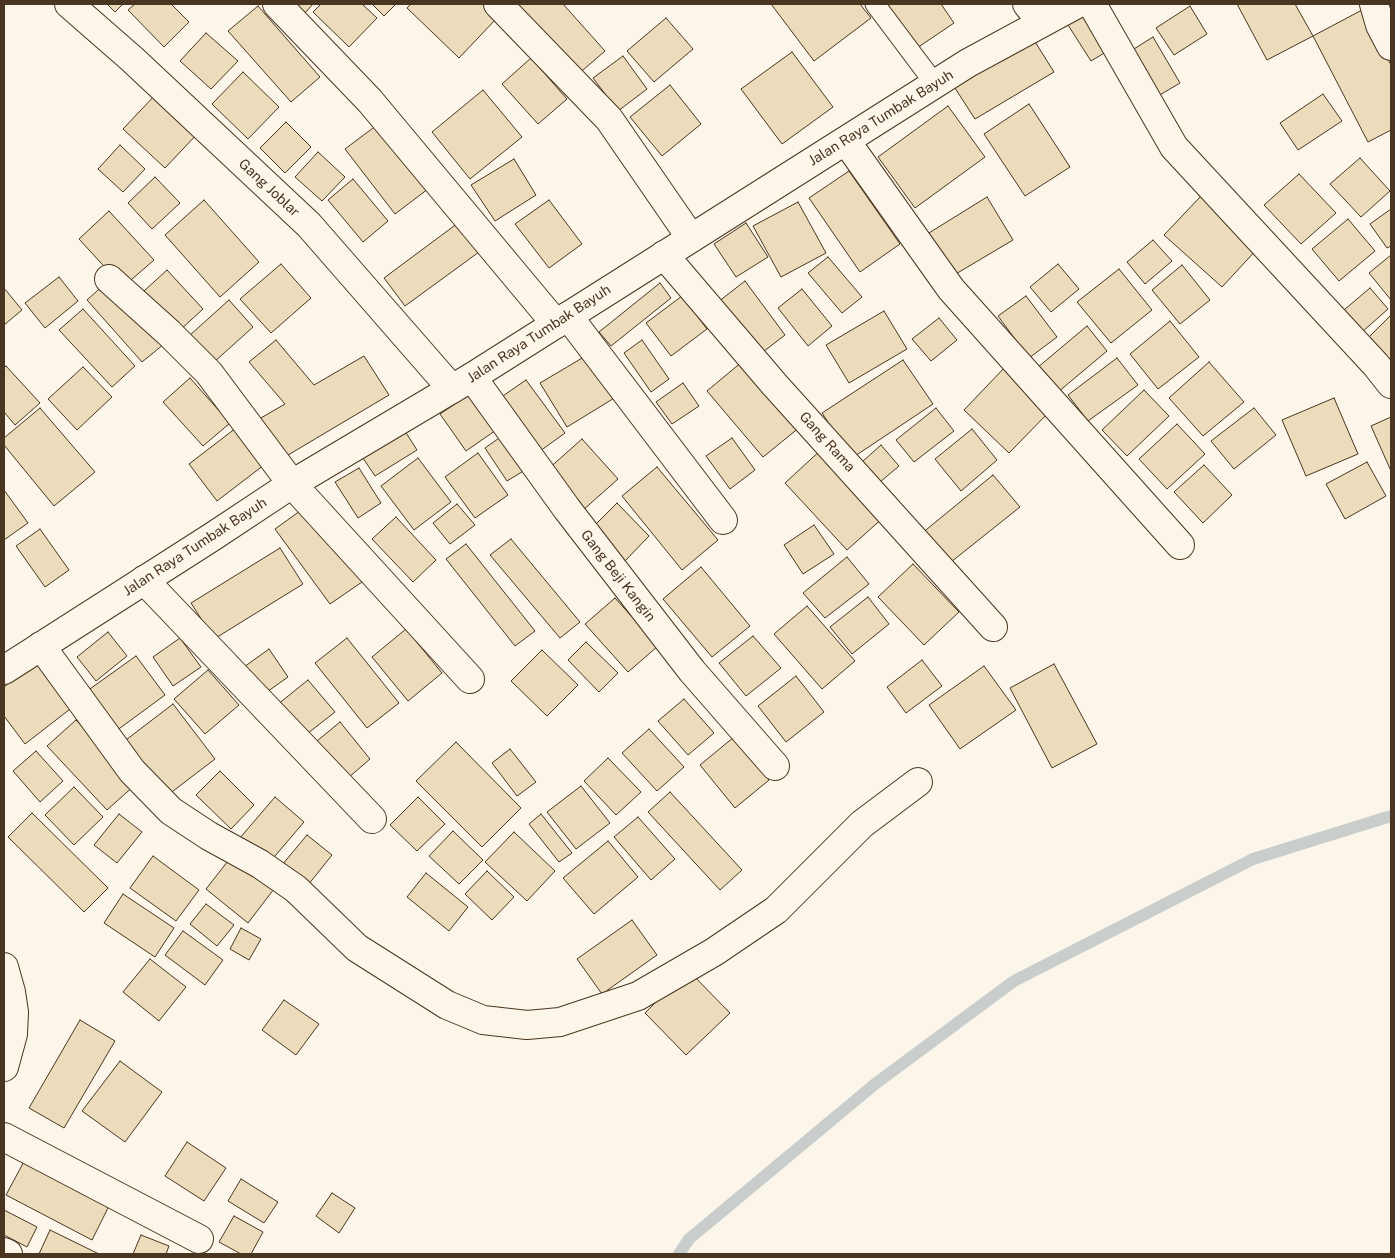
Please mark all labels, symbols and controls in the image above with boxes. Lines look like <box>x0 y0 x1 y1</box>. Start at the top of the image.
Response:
street label: Jalan Raya Tumbak Bayuh <box>805 66 957 170</box>
street label: Gang Joblar <box>235 155 303 221</box>
street label: Jalan Raya Tumbak Bayuh <box>464 281 614 387</box>
street label: Gang Rama <box>796 408 858 476</box>
street label: Jalan Raya Tumbak Bayuh <box>120 494 270 600</box>
street label: Gang Beji Kangin <box>577 527 659 625</box>

